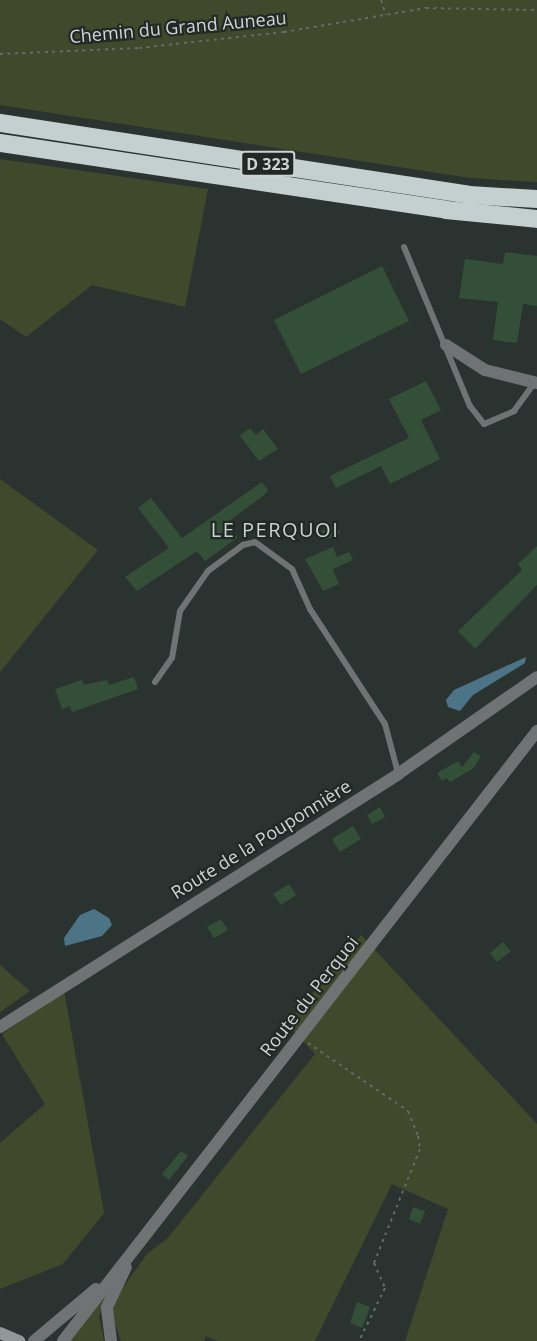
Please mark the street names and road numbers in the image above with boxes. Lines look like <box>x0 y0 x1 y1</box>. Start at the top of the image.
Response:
street label: Chemin du Grand Auneau <box>69 7 287 47</box>
road number: D 323 <box>240 151 296 177</box>
street label: Route de la Pouponnière <box>167 775 355 903</box>
street label: Route du Perquoi <box>255 932 363 1060</box>

